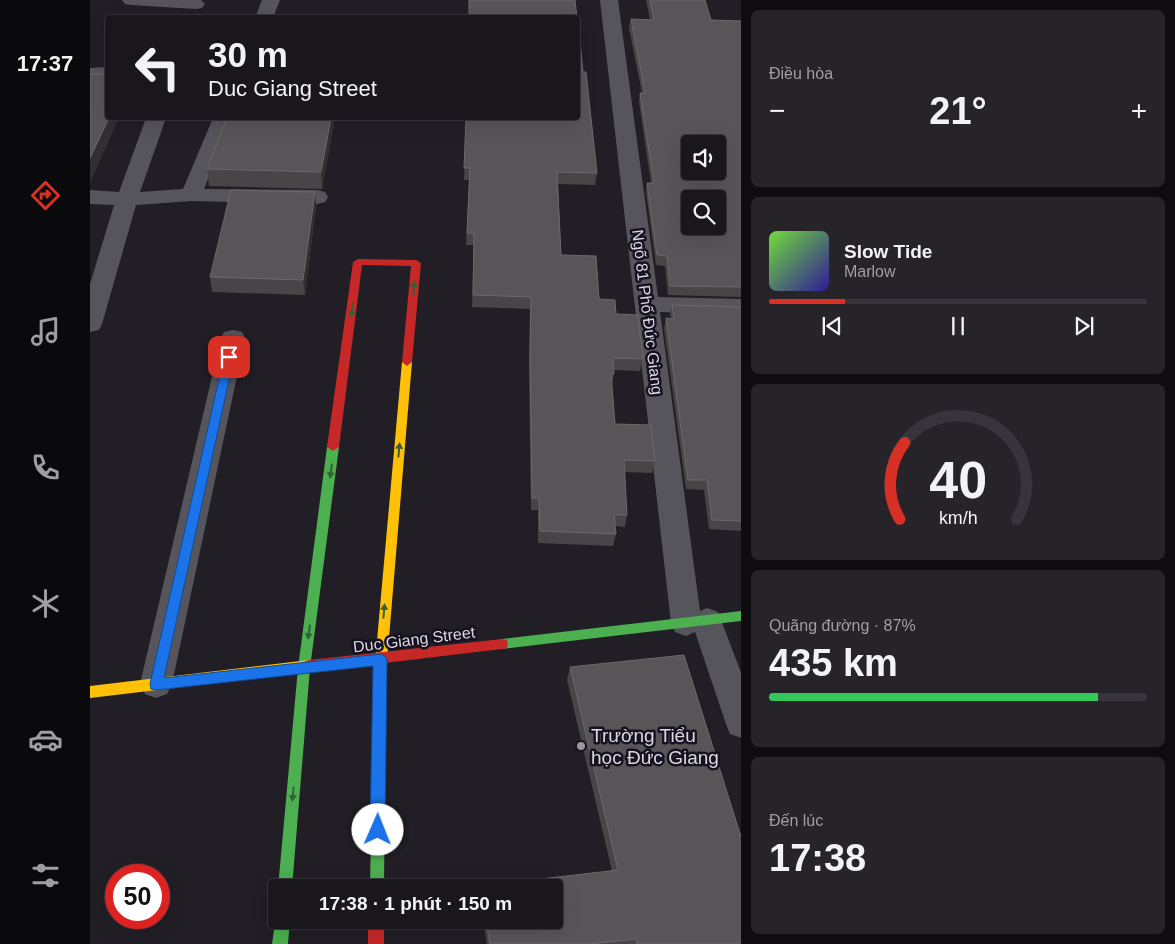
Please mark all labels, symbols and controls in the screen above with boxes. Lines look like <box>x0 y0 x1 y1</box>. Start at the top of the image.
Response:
icon: left <box>125 35 190 100</box>
text: 30 m <box>208 35 288 74</box>
text: 17:37 <box>17 51 73 76</box>
text: Điều hòa <box>769 65 833 82</box>
text: Duc Giang Street <box>208 76 377 101</box>
text: 21° <box>929 90 987 132</box>
text: − <box>769 95 785 126</box>
text: + <box>1131 95 1147 126</box>
map controls <box>681 135 726 235</box>
button: sound <box>681 135 726 180</box>
icon: directions <box>28 178 63 213</box>
button: search <box>681 190 726 235</box>
street label: Ngõ 81 Phố Đức Giang <box>629 228 666 396</box>
text: Slow Tide <box>844 241 932 262</box>
text: Marlow <box>844 263 896 280</box>
one-way arrow <box>410 279 418 295</box>
one-way arrow <box>348 302 356 318</box>
icon: previous <box>818 312 846 340</box>
icon: pause <box>944 312 972 340</box>
icon: next <box>1070 312 1098 340</box>
icon: music <box>28 314 63 349</box>
pin <box>208 336 250 378</box>
icon: arrive <box>215 343 243 371</box>
one-way arrow <box>395 441 403 457</box>
icon: phone <box>28 450 63 485</box>
text: 40 <box>929 451 987 509</box>
one-way arrow <box>326 463 334 479</box>
text: km/h <box>939 508 977 528</box>
icon: climate <box>28 586 63 621</box>
one-way arrow <box>381 603 389 619</box>
text: Quãng đường · 87% <box>769 617 916 634</box>
one-way arrow <box>305 624 313 640</box>
street label: Duc Giang Street <box>352 624 477 655</box>
text: 435 km <box>769 642 898 684</box>
icon: car <box>28 722 63 757</box>
place label: Trường Tiểu học Đức Giang <box>591 725 719 768</box>
marker: Trường Tiểu học Đức Giang <box>575 740 587 752</box>
one-way arrow <box>289 786 297 802</box>
position arrow <box>351 803 403 855</box>
text: Đến lúc <box>769 812 823 829</box>
text: 17:38 <box>769 837 866 879</box>
icon: filters <box>28 858 63 893</box>
speed limit sign: 50 <box>105 864 170 929</box>
text: 17:38 · 1 phút · 150 m <box>319 893 512 914</box>

